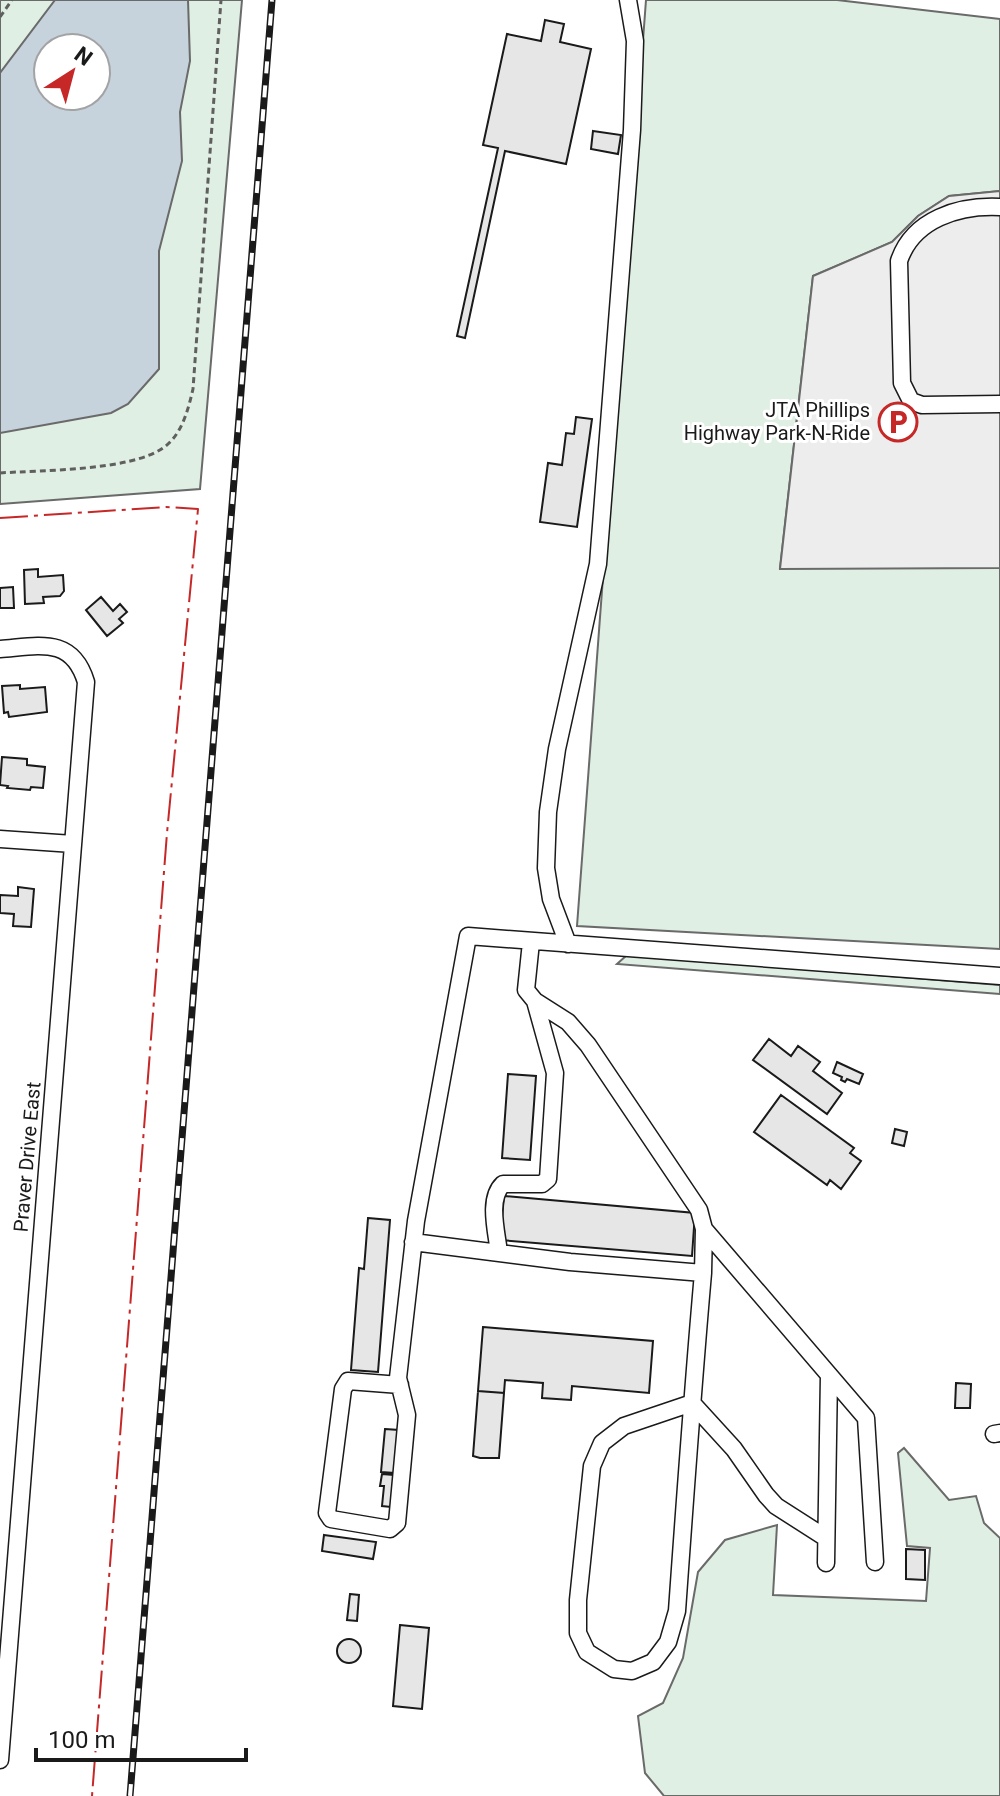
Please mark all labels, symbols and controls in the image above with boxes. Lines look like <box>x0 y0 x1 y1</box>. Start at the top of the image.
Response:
north arrow <box>32 32 112 112</box>
text: N <box>70 42 97 71</box>
place label: JTA Phillips Highway Park-N-Ride <box>684 398 870 445</box>
parking icon: JTA Phillips Highway Park-N-Ride <box>877 401 919 443</box>
street label: Praver Drive East <box>8 1081 46 1233</box>
scale bar <box>36 1712 246 1762</box>
text: 100 m <box>48 1726 115 1754</box>

